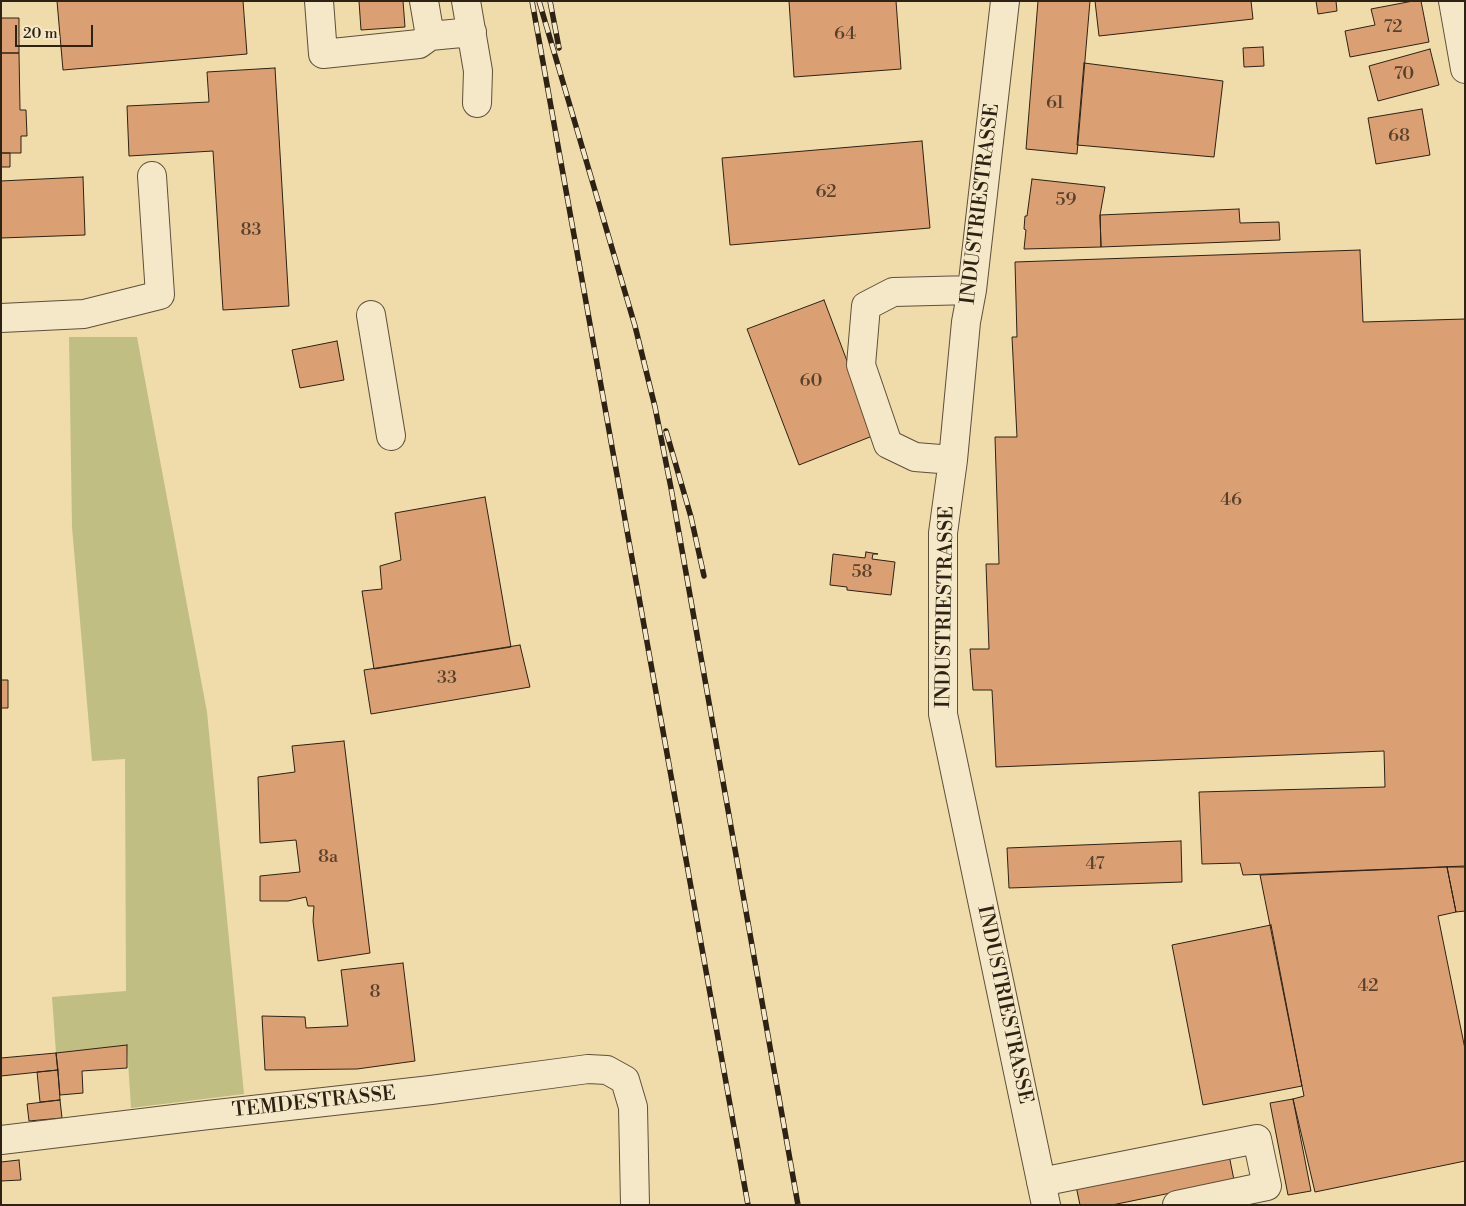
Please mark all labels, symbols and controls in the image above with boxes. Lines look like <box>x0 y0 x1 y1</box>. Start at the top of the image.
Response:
scale bar <box>18 15 95 47</box>
house number: 72 <box>1383 17 1403 39</box>
text: 20 m <box>23 24 58 43</box>
house number: 64 <box>834 24 856 46</box>
house number: 70 <box>1394 64 1414 86</box>
house number: 61 <box>1046 93 1064 115</box>
street label: INDUSTRIESTRASSE <box>957 102 1005 306</box>
house number: 68 <box>1388 126 1410 148</box>
house number: 62 <box>815 182 837 204</box>
house number: 59 <box>1056 190 1076 212</box>
house number: 83 <box>241 220 261 242</box>
house number: 60 <box>800 371 822 393</box>
house number: 46 <box>1220 490 1242 512</box>
street label: INDUSTRIESTRASSE <box>932 506 960 708</box>
house number: 58 <box>852 562 872 584</box>
house number: 33 <box>437 668 457 690</box>
house number: 8a <box>318 847 338 869</box>
house number: 47 <box>1085 854 1105 876</box>
street label: INDUSTRIESTRASSE <box>971 904 1037 1106</box>
house number: 42 <box>1358 976 1378 998</box>
house number: 8 <box>369 982 381 1004</box>
street label: TEMDESTRASSE <box>231 1082 397 1124</box>

